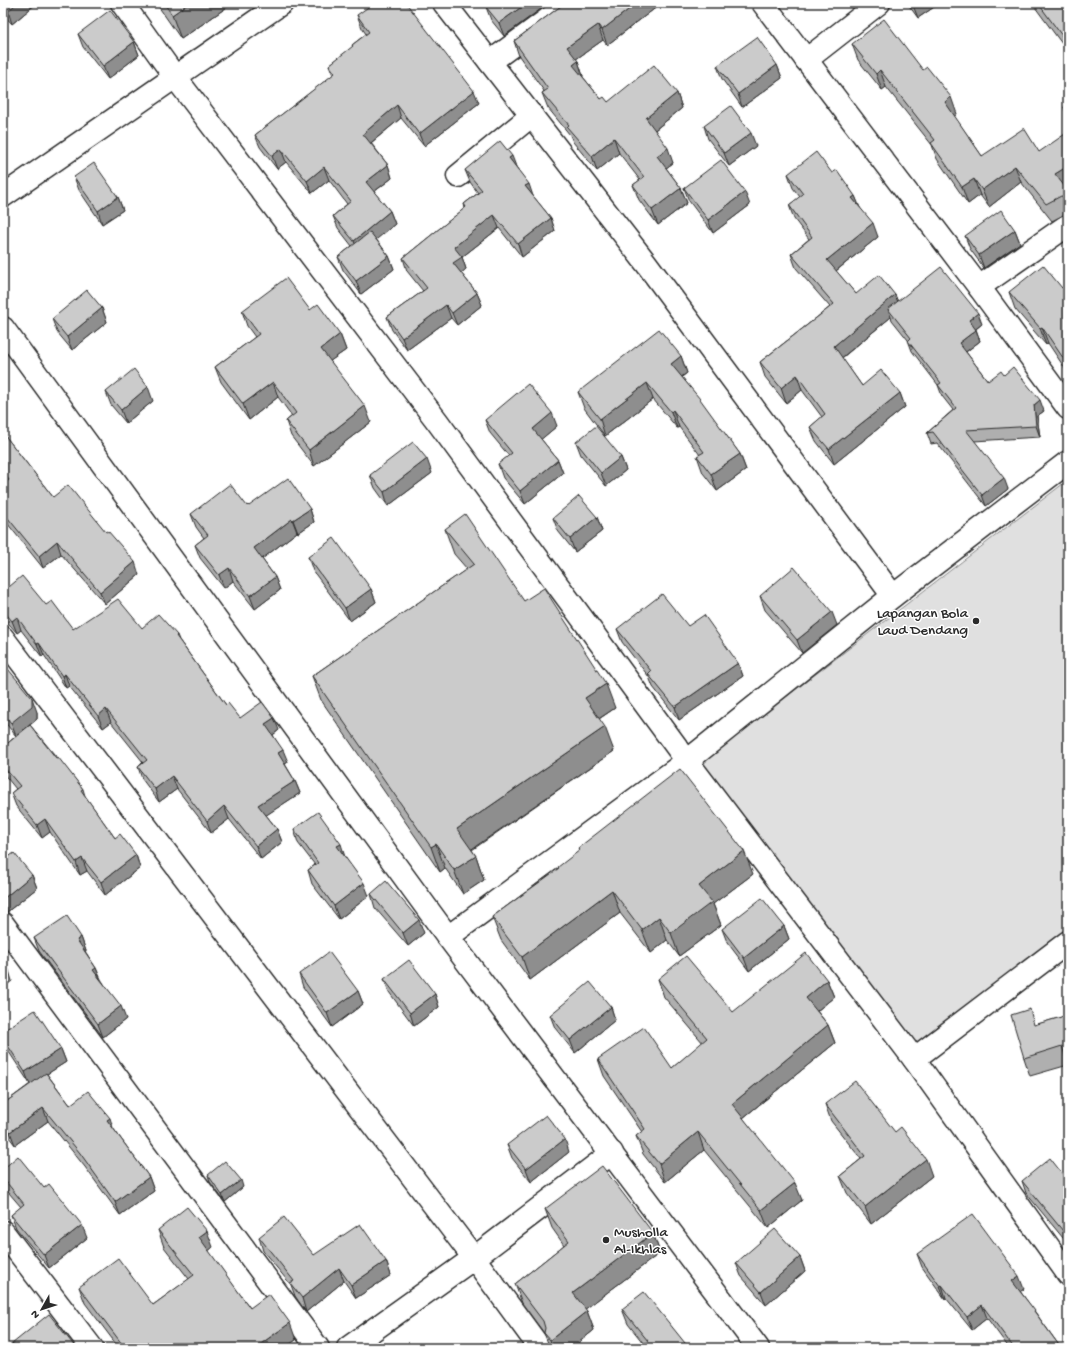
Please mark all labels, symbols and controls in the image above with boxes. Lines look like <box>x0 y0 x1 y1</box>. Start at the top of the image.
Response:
place label: Lapangan Bola Laud Dendang <box>877 605 969 640</box>
marker: Lapangan Bola Laud Dendang <box>971 616 981 626</box>
place label: Musholla Al-Ikhlas <box>614 1224 668 1259</box>
marker: Musholla Al-Ikhlas <box>601 1235 611 1245</box>
north arrow <box>22 1289 62 1329</box>
text: N <box>29 1307 43 1321</box>

